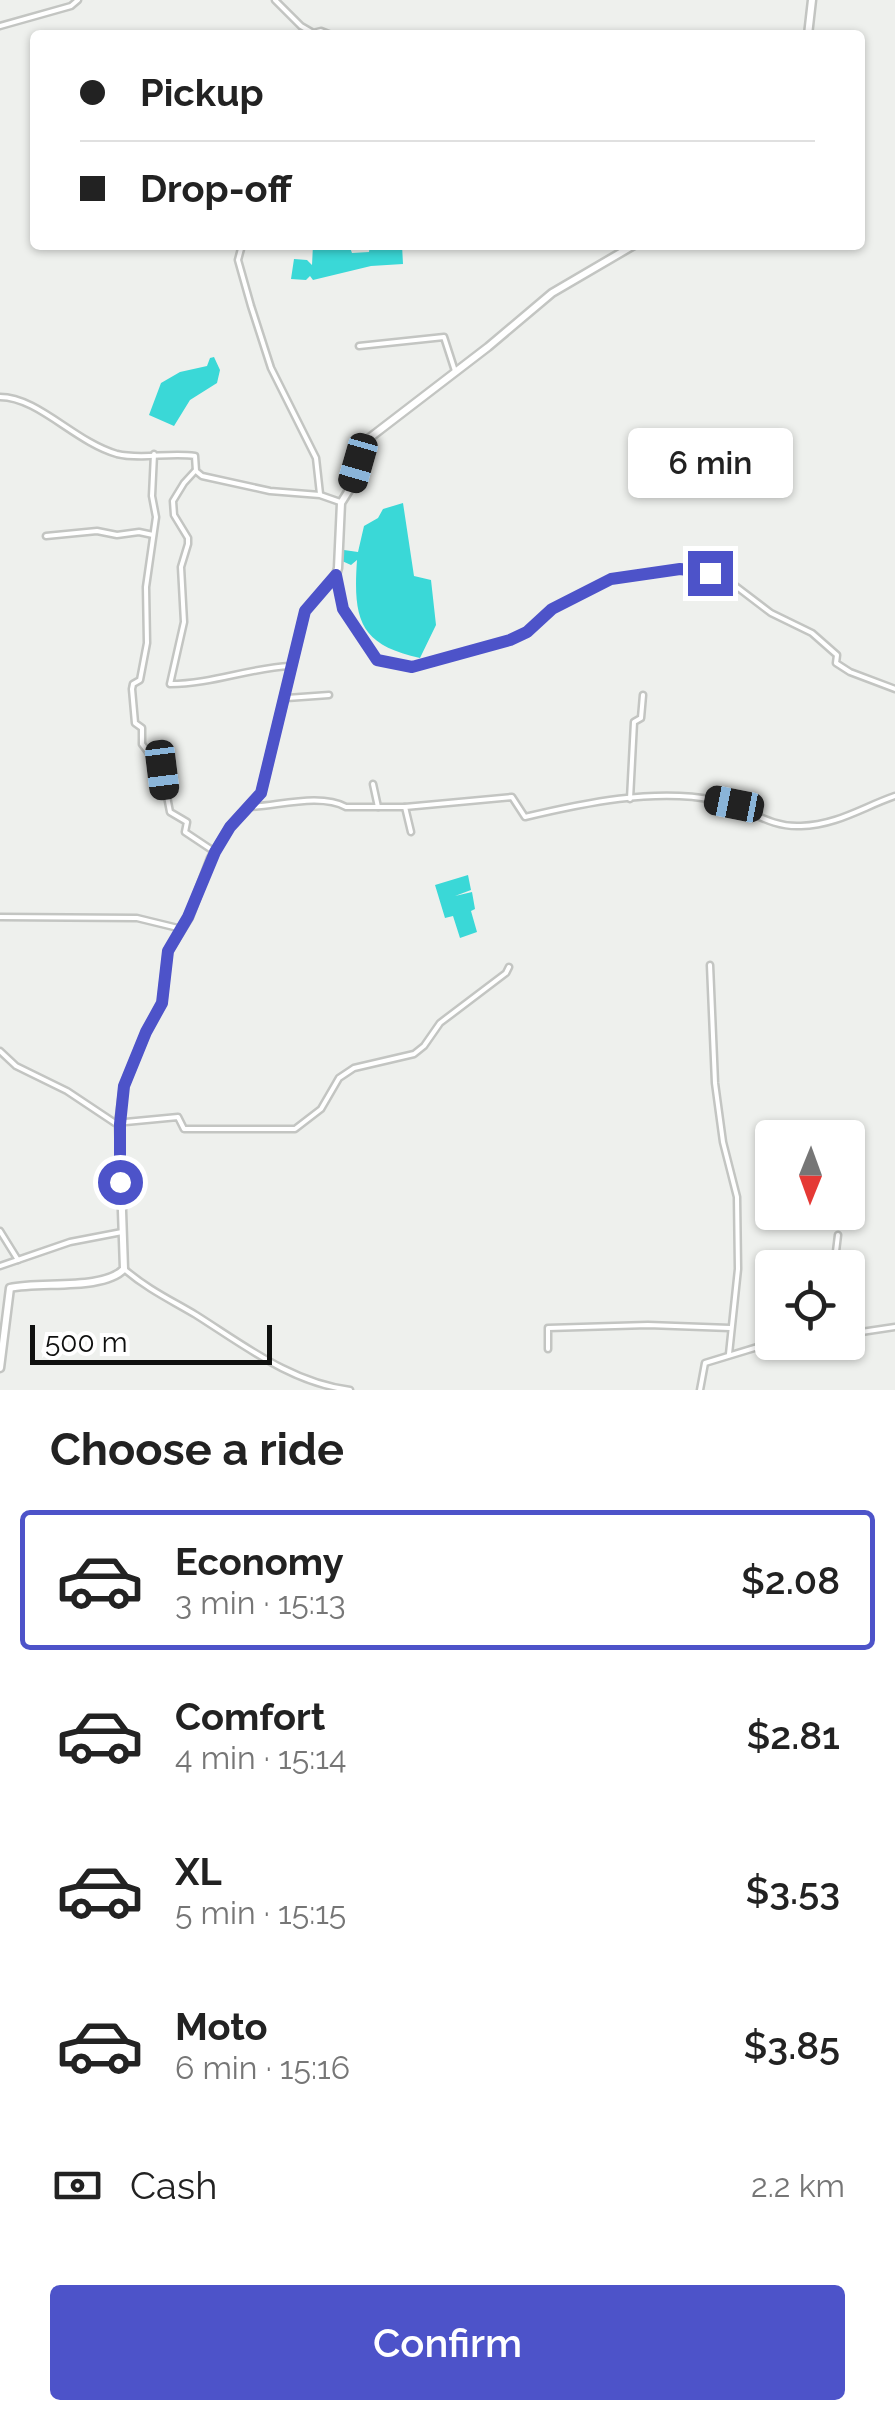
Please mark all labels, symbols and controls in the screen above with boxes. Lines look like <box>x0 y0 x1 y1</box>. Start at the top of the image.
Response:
text: Pickup <box>140 70 264 115</box>
text: Drop-off <box>140 166 292 211</box>
callout: 6 min <box>628 428 792 498</box>
car <box>335 430 381 496</box>
text: 6 min <box>669 444 752 481</box>
route end <box>688 551 733 596</box>
car <box>143 738 181 802</box>
car <box>702 784 766 824</box>
north arrow <box>755 1120 865 1230</box>
map controls <box>755 1120 865 1360</box>
route start <box>98 1160 143 1205</box>
button: locate <box>755 1250 865 1360</box>
scale bar <box>30 1320 272 1364</box>
text: 500 m <box>45 1326 127 1359</box>
text: Choose a ride <box>50 1423 344 1476</box>
icon: car <box>55 1535 145 1625</box>
text: Economy <box>175 1539 344 1584</box>
text: $2.08 <box>741 1558 840 1603</box>
text: 3 min · 15:13 <box>175 1584 346 1621</box>
icon: car <box>55 1690 145 1780</box>
text: Comfort <box>175 1694 325 1739</box>
text: $2.81 <box>746 1713 840 1758</box>
text: 4 min · 15:14 <box>175 1739 346 1776</box>
icon: car <box>55 1845 145 1935</box>
text: XL <box>175 1849 222 1894</box>
text: $3.53 <box>745 1868 840 1913</box>
text: 5 min · 15:15 <box>175 1894 346 1931</box>
icon: car <box>55 2000 145 2090</box>
text: Moto <box>175 2004 268 2049</box>
text: $3.85 <box>744 2023 840 2068</box>
text: 6 min · 15:16 <box>175 2049 350 2086</box>
icon: cash <box>50 2158 105 2213</box>
text: Cash <box>130 2163 217 2208</box>
text: 2.2 km <box>751 2167 845 2204</box>
button: Confirm <box>50 2285 845 2400</box>

